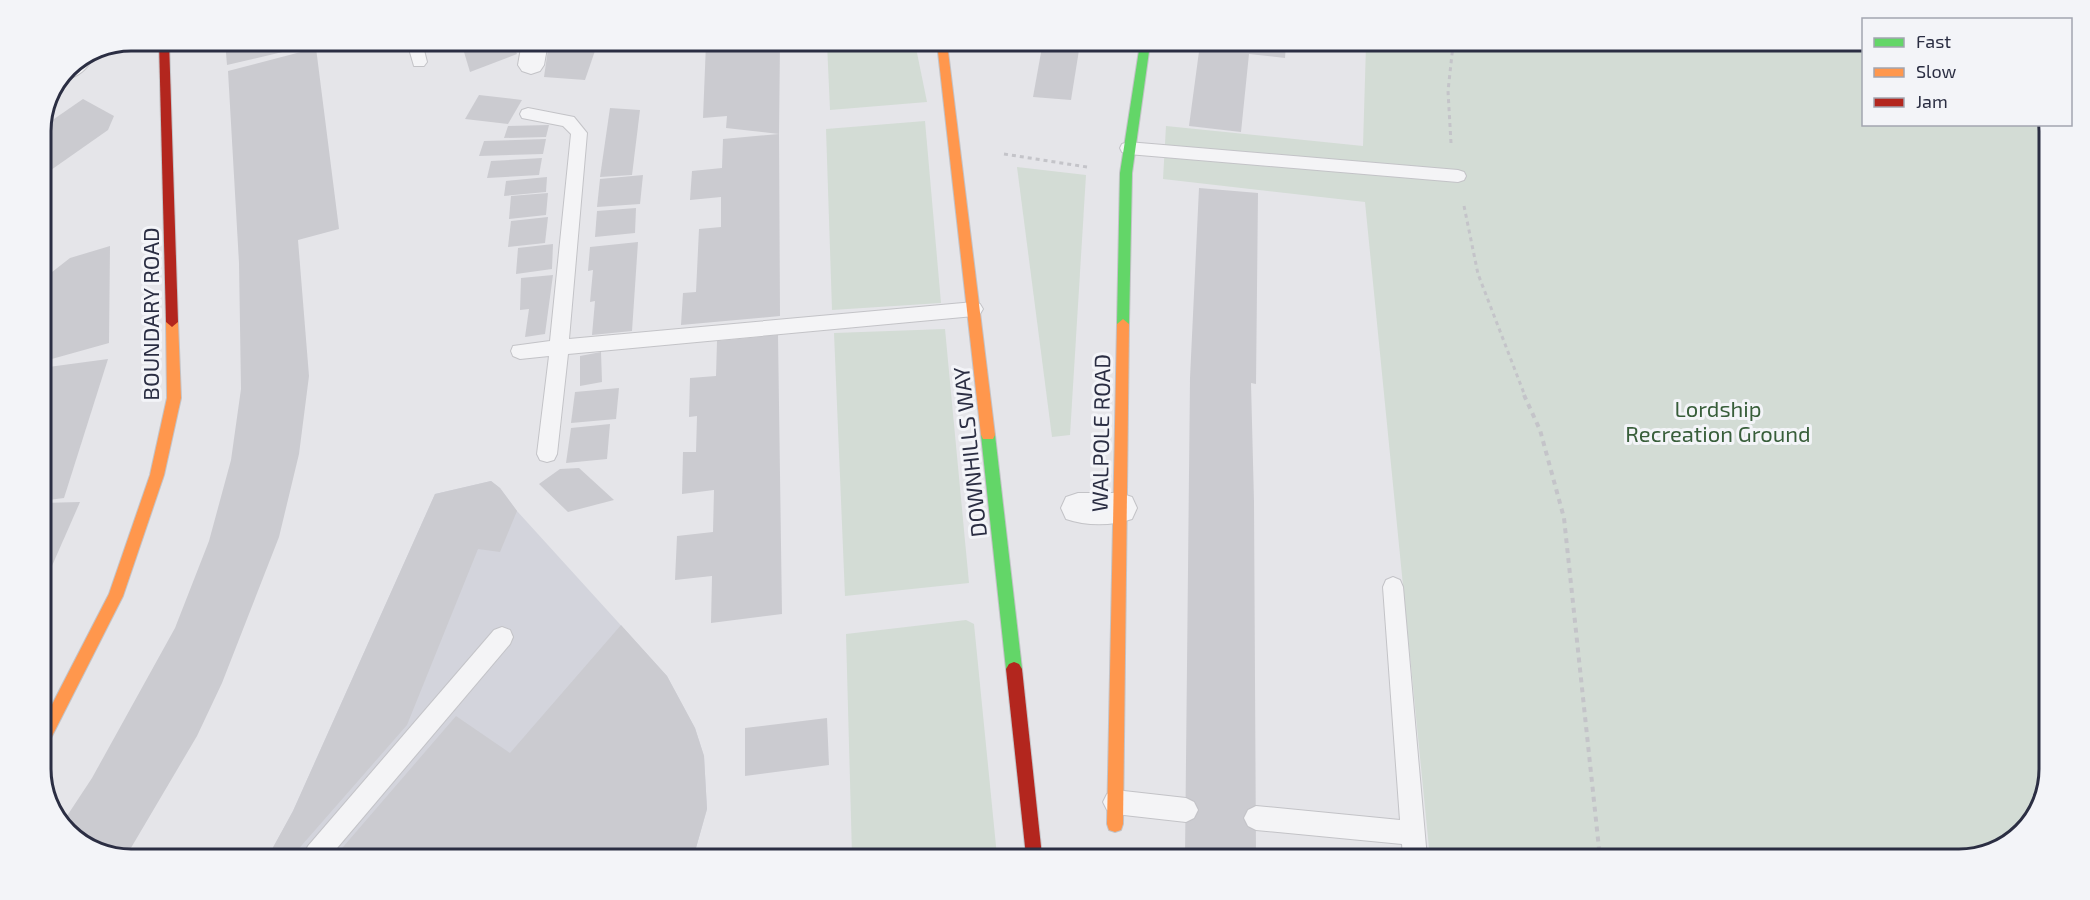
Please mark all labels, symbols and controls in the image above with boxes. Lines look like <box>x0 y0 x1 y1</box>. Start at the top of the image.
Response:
legend <box>1862 18 2072 126</box>
text: Fast <box>1916 30 1951 52</box>
text: Slow <box>1916 60 1957 82</box>
text: Jam <box>1916 90 1948 112</box>
street label: BOUNDARY ROAD <box>137 227 163 401</box>
street label: WALPOLE ROAD <box>1086 354 1114 512</box>
street label: DOWNHILLS WAY <box>947 365 991 538</box>
park label: Lordship Recreation Ground <box>1625 395 1811 446</box>

